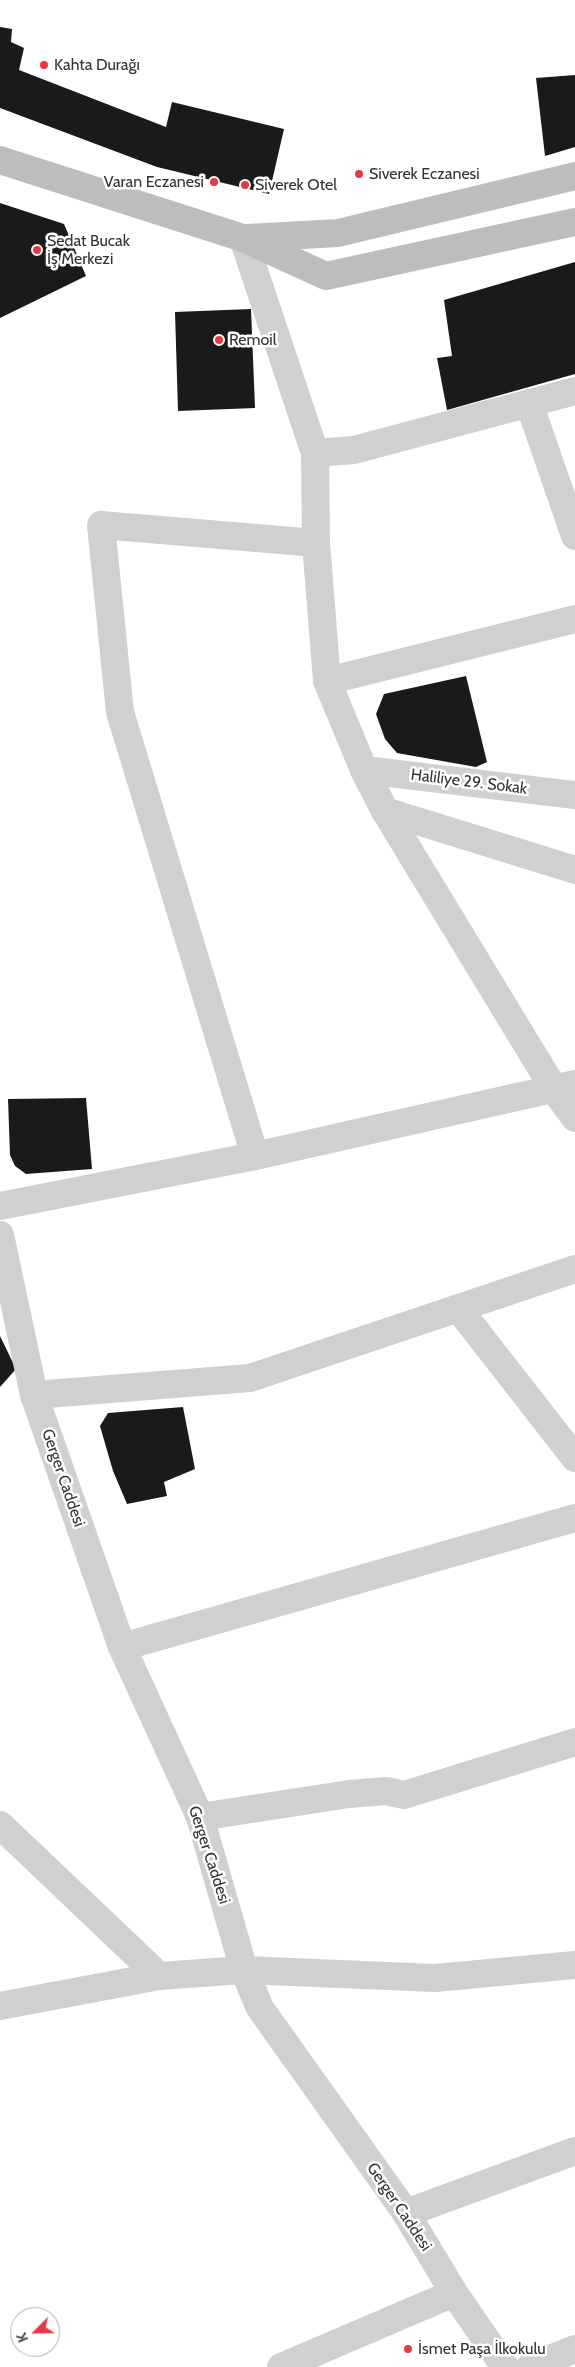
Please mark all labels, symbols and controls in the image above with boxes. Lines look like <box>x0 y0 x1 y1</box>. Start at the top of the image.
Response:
place label: Kahta Durağı <box>54 55 140 75</box>
marker: Kahta Durağı <box>38 59 50 71</box>
place label: Siverek Eczanesi <box>369 164 480 184</box>
marker: Siverek Eczanesi <box>353 168 365 180</box>
place label: Varan Eczanesi <box>104 172 204 192</box>
place label: Siverek Otel <box>255 175 337 195</box>
marker: Varan Eczanesi <box>208 176 220 188</box>
marker: Siverek Otel <box>239 179 251 191</box>
place label: Sedat Bucak İş Merkezi <box>47 231 130 269</box>
marker: Sedat Bucak İş Merkezi <box>31 244 43 256</box>
place label: Remoil <box>229 330 277 350</box>
marker: Remoil <box>213 334 225 346</box>
street label: Haliliye 29. Sokak <box>410 765 528 799</box>
street label: Gerger Caddesi <box>37 1427 89 1529</box>
street label: Gerger Caddesi <box>184 1803 234 1907</box>
street label: Gerger Caddesi <box>362 2159 436 2255</box>
north arrow <box>10 2307 60 2357</box>
text: K <box>12 2330 32 2345</box>
place label: İsmet Paşa İlkokulu <box>418 2339 546 2359</box>
marker: İsmet Paşa İlkokulu <box>402 2343 414 2355</box>

